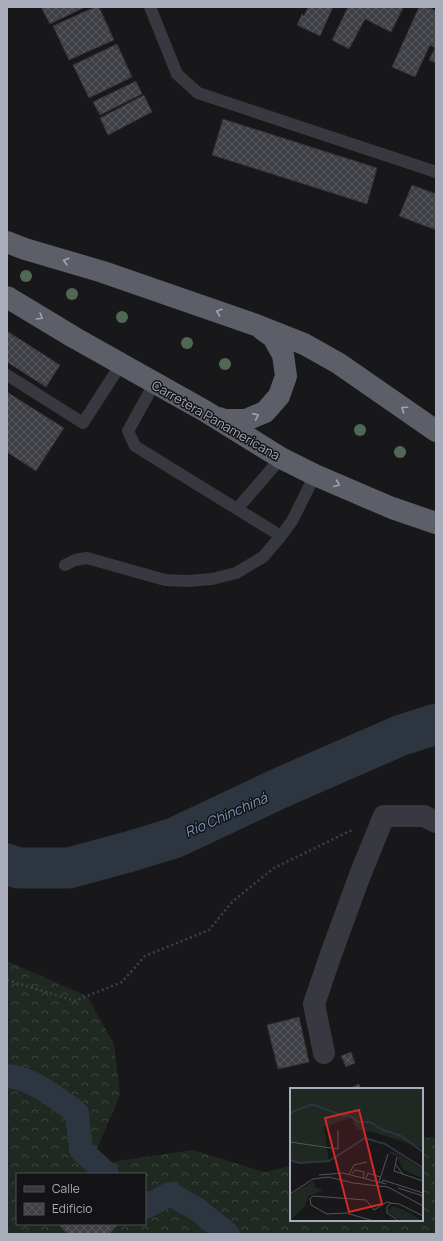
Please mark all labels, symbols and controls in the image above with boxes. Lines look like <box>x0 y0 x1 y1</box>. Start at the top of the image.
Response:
one-way arrow <box>62 257 69 266</box>
one-way arrow <box>215 308 222 317</box>
one-way arrow <box>36 312 43 319</box>
street label: Carretera Panamericana <box>148 376 284 464</box>
one-way arrow <box>401 406 408 414</box>
one-way arrow <box>251 413 259 421</box>
one-way arrow <box>333 479 341 487</box>
water label: Río Chinchiná <box>182 787 271 841</box>
inset map <box>290 1088 423 1221</box>
legend <box>16 1173 146 1225</box>
text: Calle <box>52 1180 80 1197</box>
text: Edificio <box>52 1200 92 1217</box>

